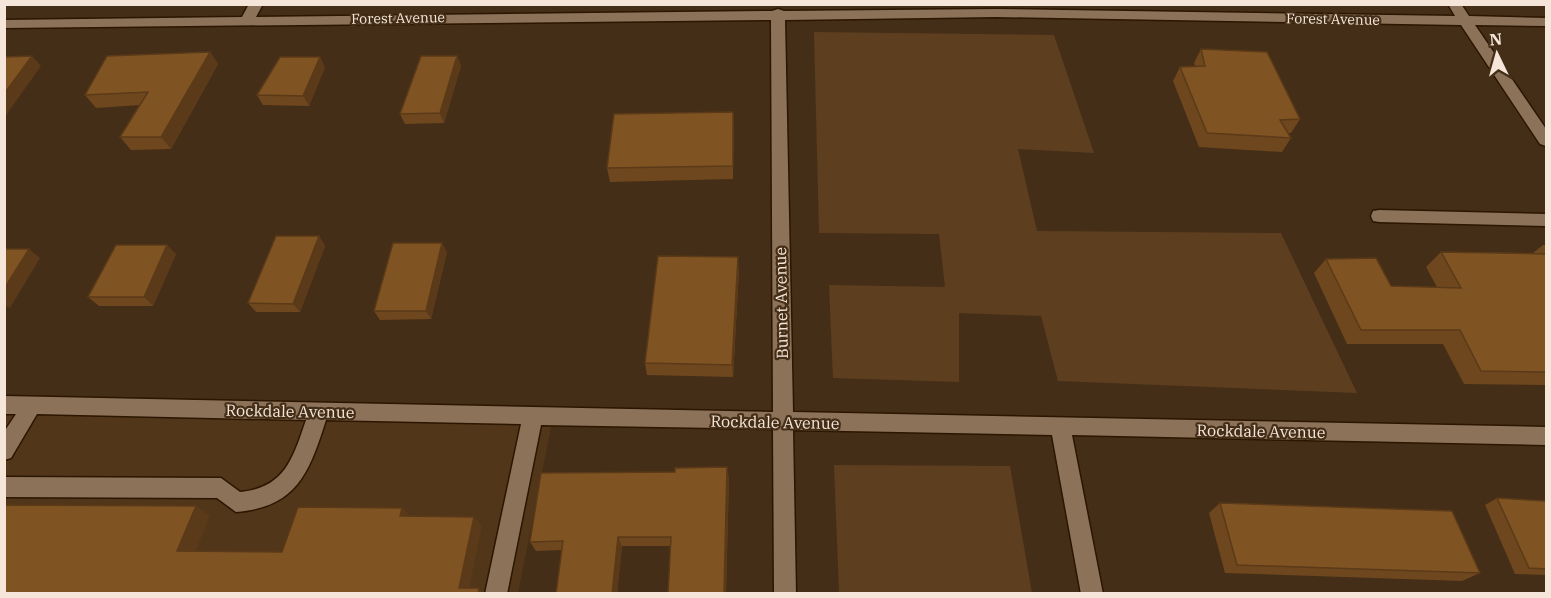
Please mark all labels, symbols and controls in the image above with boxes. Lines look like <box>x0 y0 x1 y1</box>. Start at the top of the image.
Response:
street label: Forest Avenue <box>351 8 445 28</box>
street label: Forest Avenue <box>1286 9 1380 29</box>
north arrow <box>1467 24 1527 84</box>
text: N <box>1489 29 1503 50</box>
street label: Burnet Avenue <box>770 247 792 359</box>
street label: Rockdale Avenue <box>225 400 355 422</box>
street label: Rockdale Avenue <box>710 411 840 433</box>
street label: Rockdale Avenue <box>1196 420 1326 442</box>

